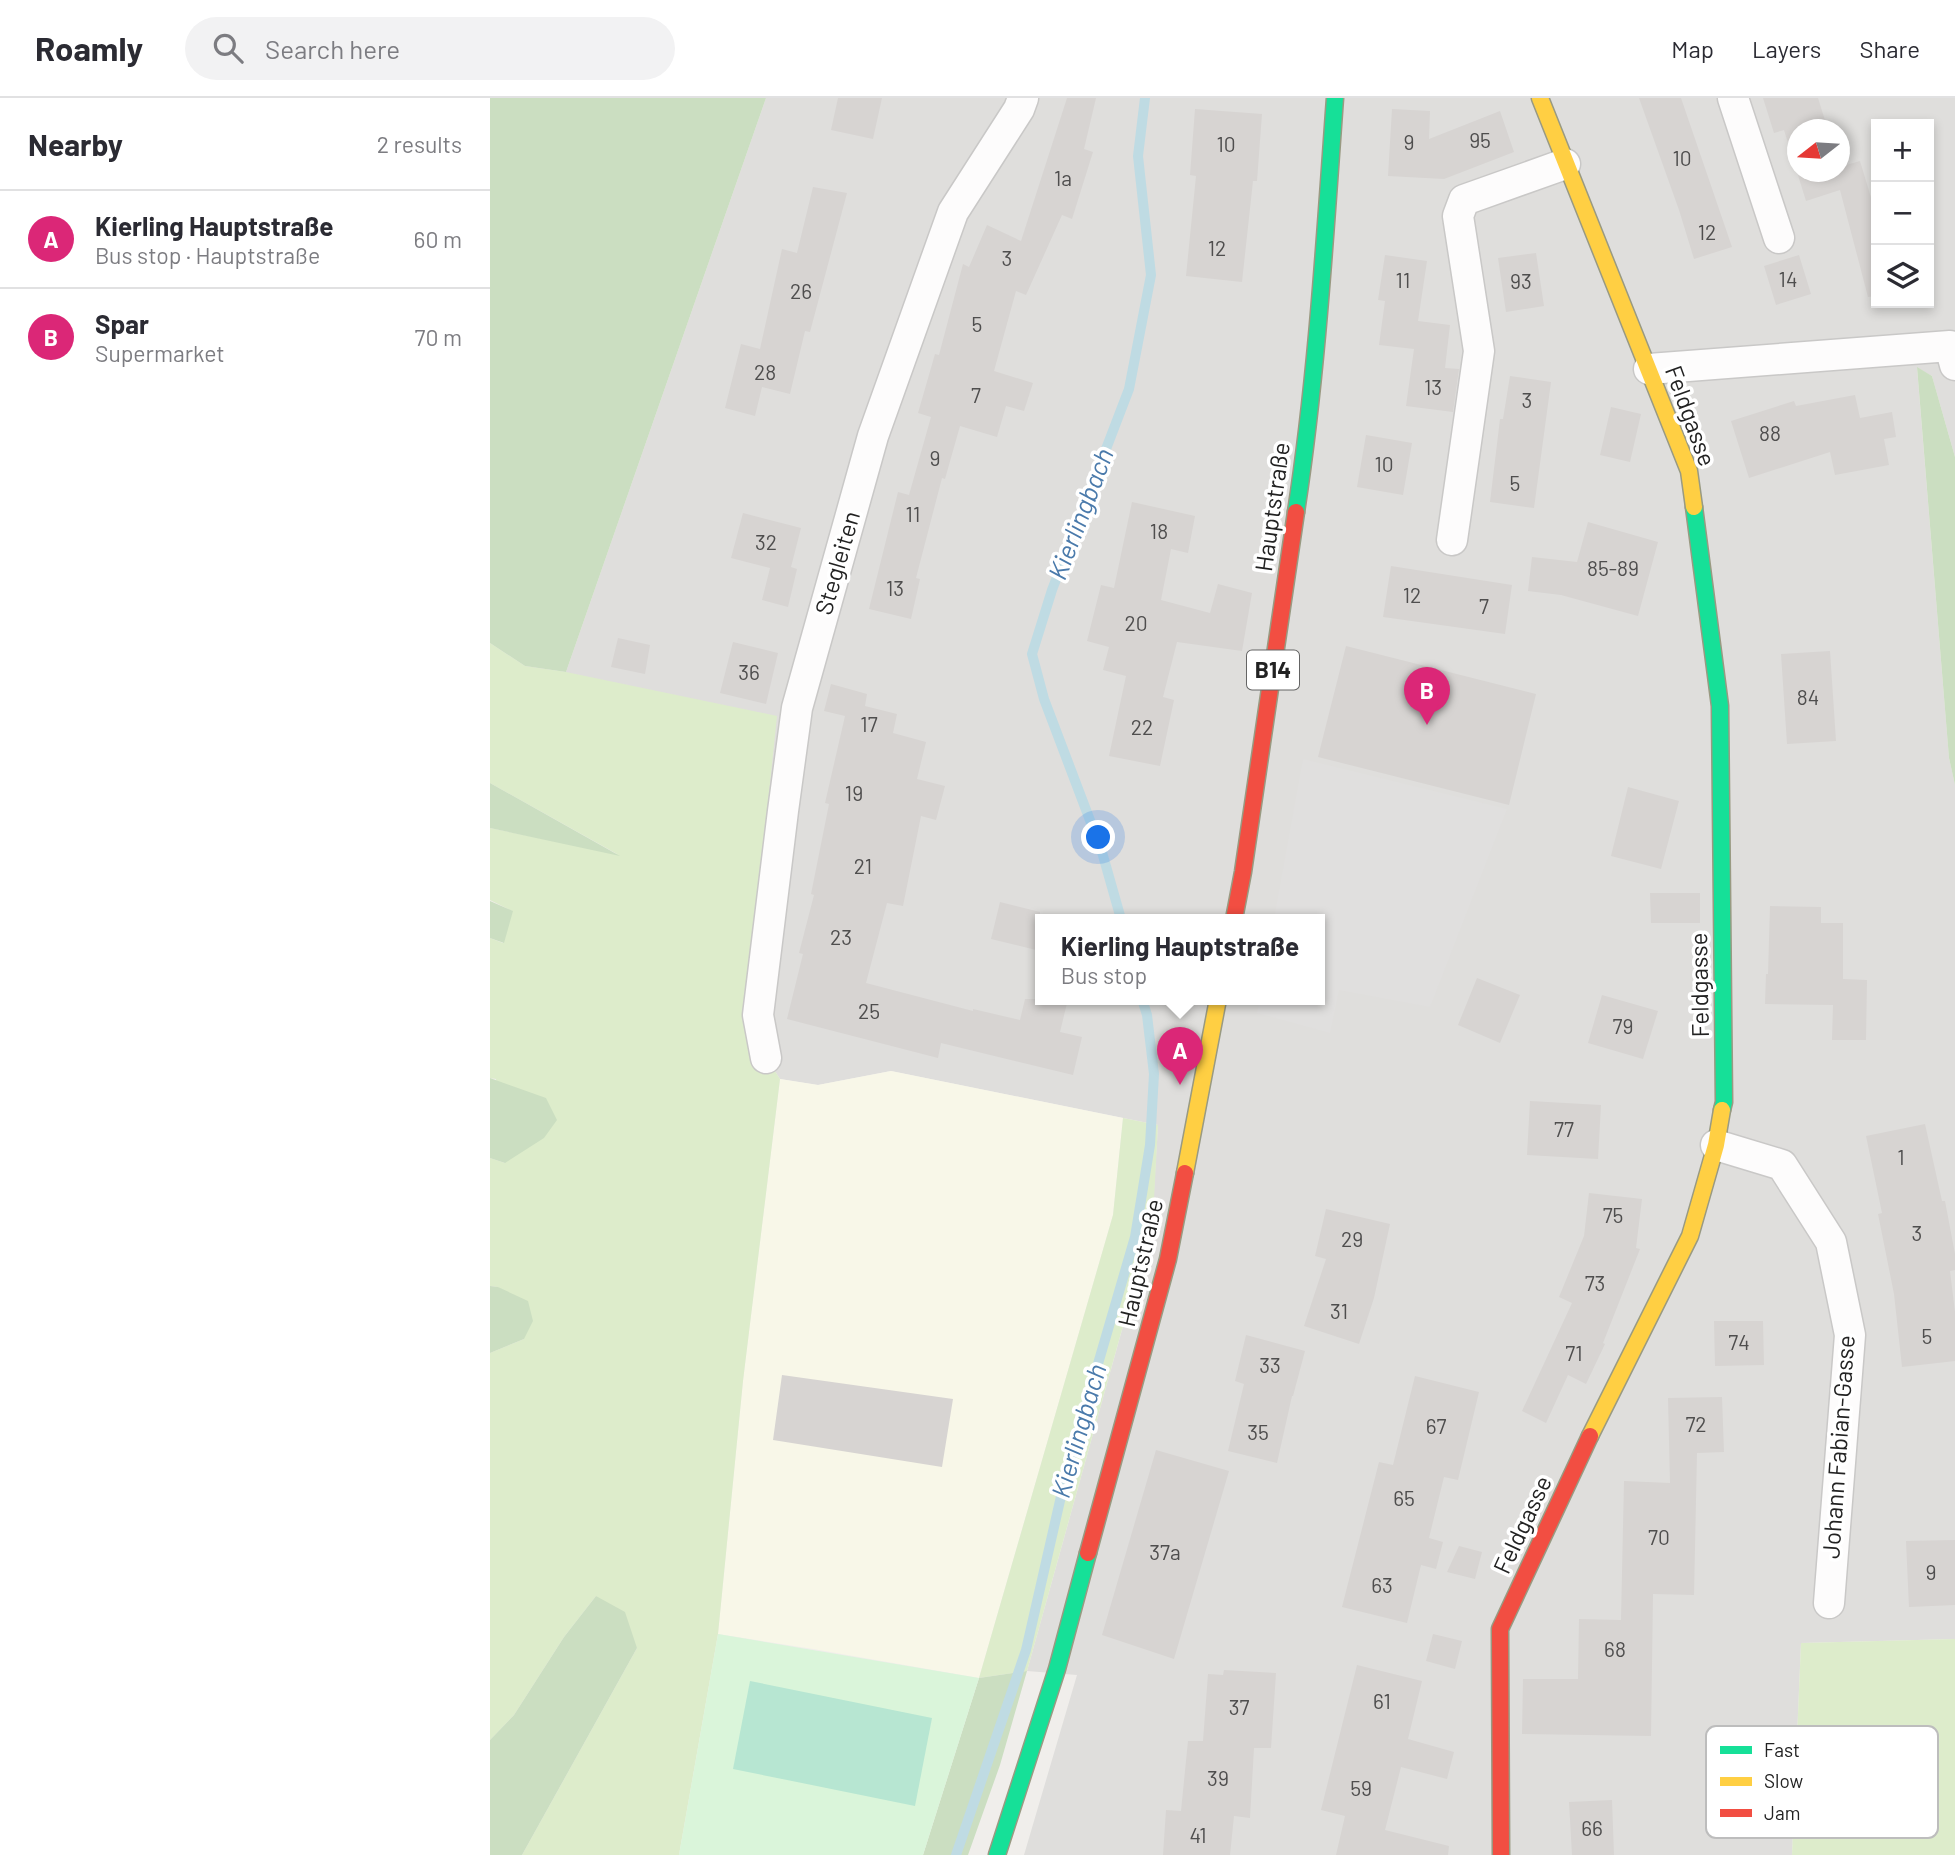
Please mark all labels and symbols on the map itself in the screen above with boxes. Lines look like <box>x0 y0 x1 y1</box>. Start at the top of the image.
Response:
north arrow <box>1787 119 1850 182</box>
house number: 95 <box>1469 127 1491 152</box>
house number: 9 <box>1404 129 1414 154</box>
house number: 10 <box>1216 131 1236 156</box>
house number: 10 <box>1672 145 1692 170</box>
house number: 1a <box>1054 165 1072 190</box>
house number: 12 <box>1698 219 1716 244</box>
house number: 12 <box>1208 235 1226 260</box>
house number: 3 <box>1002 245 1012 270</box>
house number: 14 <box>1779 266 1797 291</box>
house number: 11 <box>1396 267 1410 292</box>
house number: 93 <box>1510 268 1532 293</box>
house number: 26 <box>790 278 812 303</box>
house number: 5 <box>972 311 982 336</box>
house number: 28 <box>754 359 776 384</box>
street label: Feldgasse <box>1660 361 1723 470</box>
house number: 13 <box>1424 374 1442 399</box>
house number: 7 <box>971 382 981 407</box>
house number: 3 <box>1522 387 1532 412</box>
house number: 88 <box>1759 420 1781 445</box>
street label: Hauptstraße <box>1248 440 1295 573</box>
water label: Kierlingbach <box>1040 443 1119 583</box>
house number: 9 <box>930 445 940 470</box>
house number: 10 <box>1374 451 1394 476</box>
house number: 5 <box>1510 470 1520 495</box>
house number: 11 <box>906 501 920 526</box>
street label: Stegleiten <box>808 507 865 618</box>
house number: 18 <box>1150 518 1168 543</box>
house number: 32 <box>755 529 777 554</box>
house number: 85-89 <box>1587 555 1639 580</box>
house number: 13 <box>886 575 904 600</box>
house number: 12 <box>1403 582 1421 607</box>
house number: 7 <box>1479 593 1489 618</box>
house number: 20 <box>1124 610 1148 635</box>
road number: B14 <box>1247 650 1299 690</box>
house number: 36 <box>738 659 760 684</box>
pin: B <box>1404 667 1450 725</box>
house number: 84 <box>1797 684 1819 709</box>
house number: 17 <box>860 711 878 736</box>
house number: 22 <box>1131 714 1153 739</box>
house number: 19 <box>845 780 863 805</box>
your location <box>1081 820 1115 854</box>
house number: 21 <box>854 853 872 878</box>
house number: 23 <box>830 924 852 949</box>
street label: Feldgasse <box>1683 932 1714 1038</box>
house number: 25 <box>858 998 880 1023</box>
house number: 79 <box>1613 1013 1633 1038</box>
pin: A <box>1157 1027 1203 1085</box>
house number: 77 <box>1554 1116 1574 1141</box>
house number: 1 <box>1897 1144 1905 1169</box>
street label: Hauptstraße <box>1111 1196 1168 1329</box>
house number: 75 <box>1603 1202 1623 1227</box>
house number: 3 <box>1912 1220 1922 1245</box>
house number: 29 <box>1341 1226 1363 1251</box>
house number: 73 <box>1585 1270 1605 1295</box>
house number: 31 <box>1330 1298 1348 1323</box>
house number: 5 <box>1922 1323 1932 1348</box>
house number: 74 <box>1728 1329 1750 1354</box>
street label: Johann Fabian-Gasse <box>1815 1334 1860 1560</box>
house number: 71 <box>1565 1340 1583 1365</box>
house number: 33 <box>1259 1352 1281 1377</box>
water label: Kierlingbach <box>1044 1360 1111 1501</box>
house number: 72 <box>1685 1411 1707 1436</box>
house number: 67 <box>1426 1413 1446 1438</box>
house number: 35 <box>1247 1419 1269 1444</box>
street label: Feldgasse <box>1486 1471 1557 1578</box>
house number: 65 <box>1393 1485 1415 1510</box>
house number: 70 <box>1648 1524 1670 1549</box>
house number: 37a <box>1149 1539 1181 1564</box>
house number: 9 <box>1926 1559 1936 1584</box>
house number: 63 <box>1371 1572 1393 1597</box>
house number: 68 <box>1604 1636 1626 1661</box>
house number: 61 <box>1373 1688 1391 1713</box>
house number: 37 <box>1229 1694 1249 1719</box>
legend <box>1706 1726 1938 1838</box>
text: Fast <box>1764 1738 1800 1761</box>
house number: 39 <box>1207 1765 1229 1790</box>
text: Slow <box>1764 1769 1803 1792</box>
house number: 59 <box>1350 1775 1372 1800</box>
text: Jam <box>1764 1801 1800 1824</box>
house number: 66 <box>1581 1815 1603 1840</box>
house number: 41 <box>1190 1822 1207 1847</box>

